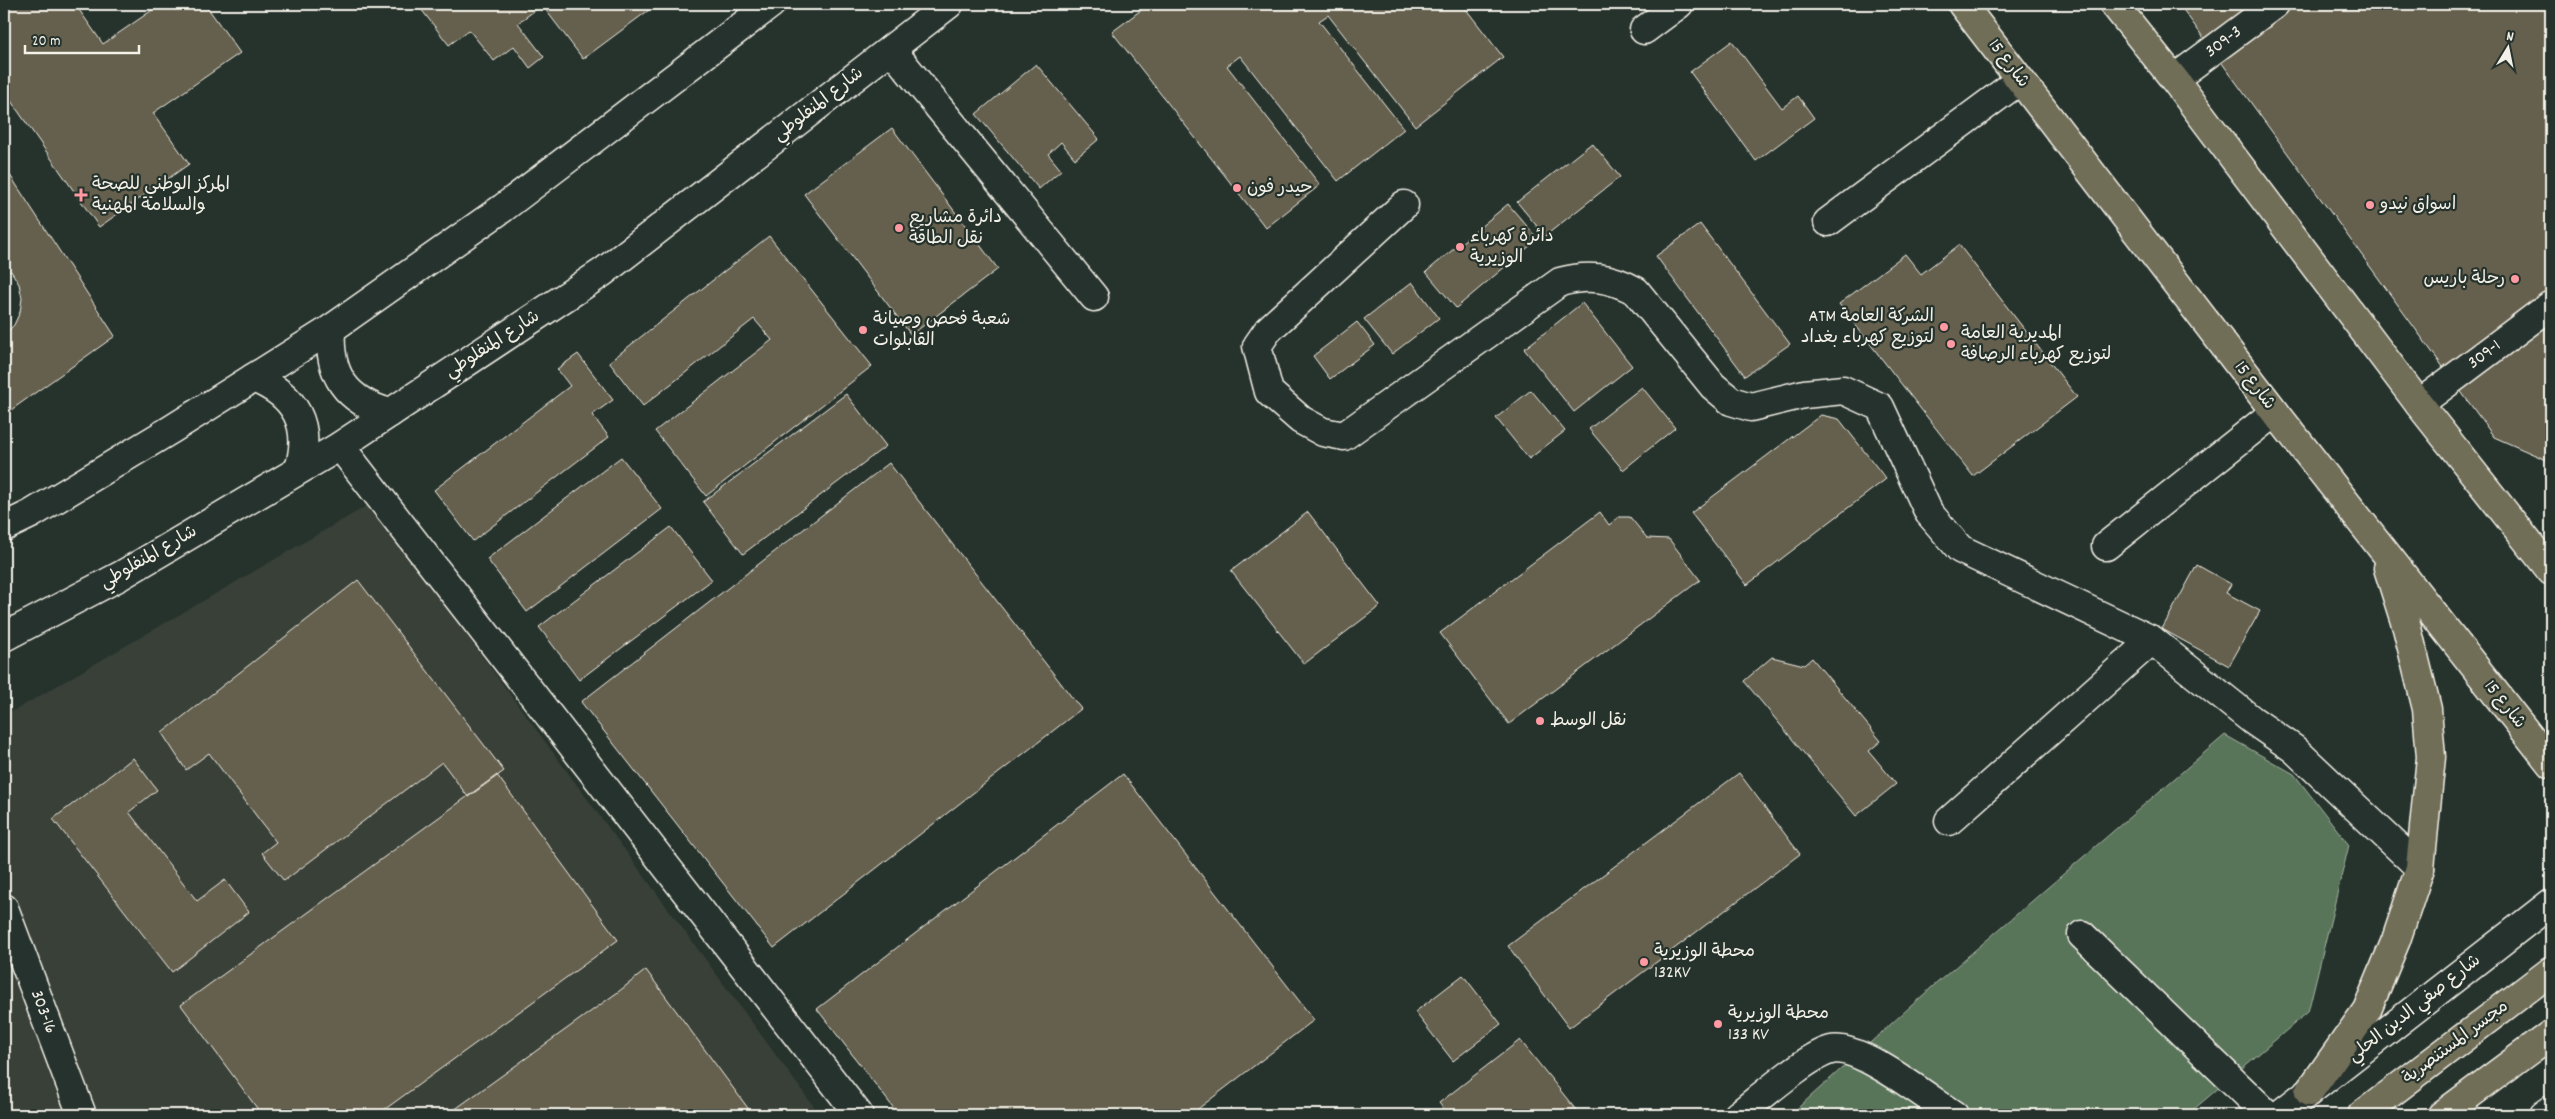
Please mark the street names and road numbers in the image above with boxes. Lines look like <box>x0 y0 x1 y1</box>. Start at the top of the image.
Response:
street label: 309-3 <box>2200 20 2247 64</box>
street label: شارع 15 <box>1981 34 2035 94</box>
street label: شارع المنفلوطي <box>769 62 870 149</box>
street label: شارع المنفلوطي <box>441 305 546 386</box>
street label: 309-1 <box>2463 334 2507 376</box>
street label: شارع 15 <box>2227 356 2281 416</box>
street label: شارع المنفلوطي <box>96 520 203 597</box>
street label: شارع 15 <box>2477 675 2531 735</box>
street label: شارع صفي الدين الحلي <box>2343 949 2487 1070</box>
street label: 303-16 <box>24 987 63 1037</box>
street label: مجسر المستنصرية <box>2398 995 2514 1091</box>

